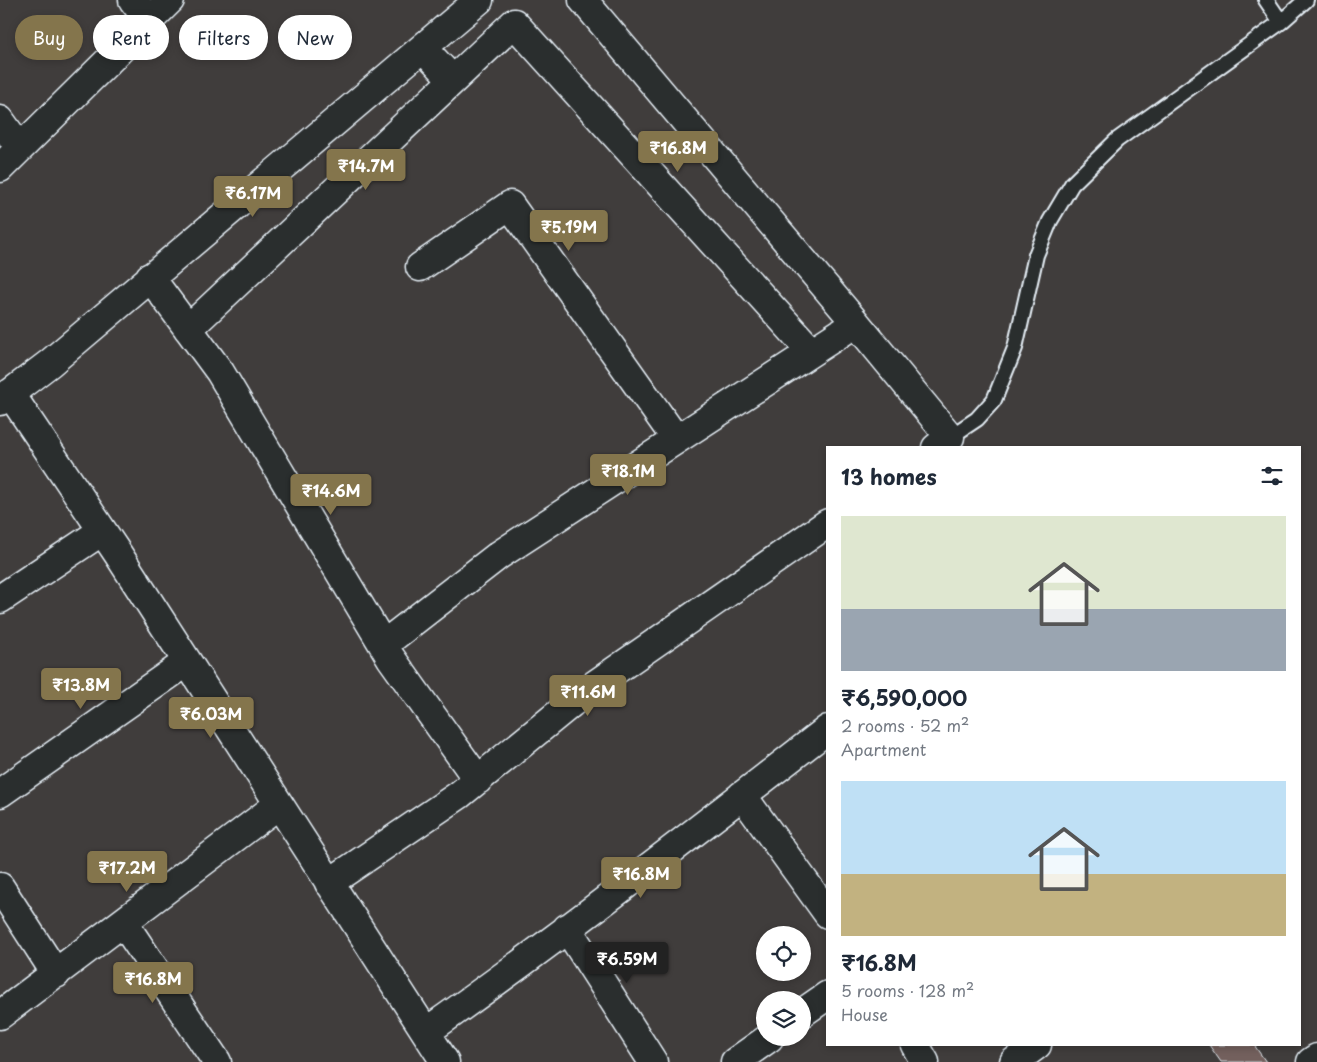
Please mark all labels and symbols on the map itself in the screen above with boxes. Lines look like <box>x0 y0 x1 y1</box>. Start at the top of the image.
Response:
pin: ₹16.8M <box>637 130 719 173</box>
pin: ₹14.7M <box>325 148 407 191</box>
pin: ₹6.17M <box>212 176 294 218</box>
pin: ₹5.19M <box>528 210 610 252</box>
pin: ₹18.1M <box>587 454 669 496</box>
pin: ₹14.6M <box>290 474 372 516</box>
pin: ₹13.8M <box>40 668 122 710</box>
pin: ₹11.6M <box>547 674 629 717</box>
pin: ₹6.03M <box>170 696 252 739</box>
pin: ₹17.2M <box>86 850 168 893</box>
pin: ₹16.8M <box>600 856 682 899</box>
pin: ₹6.59M <box>586 942 668 984</box>
pin: ₹16.8M <box>112 962 194 1004</box>

